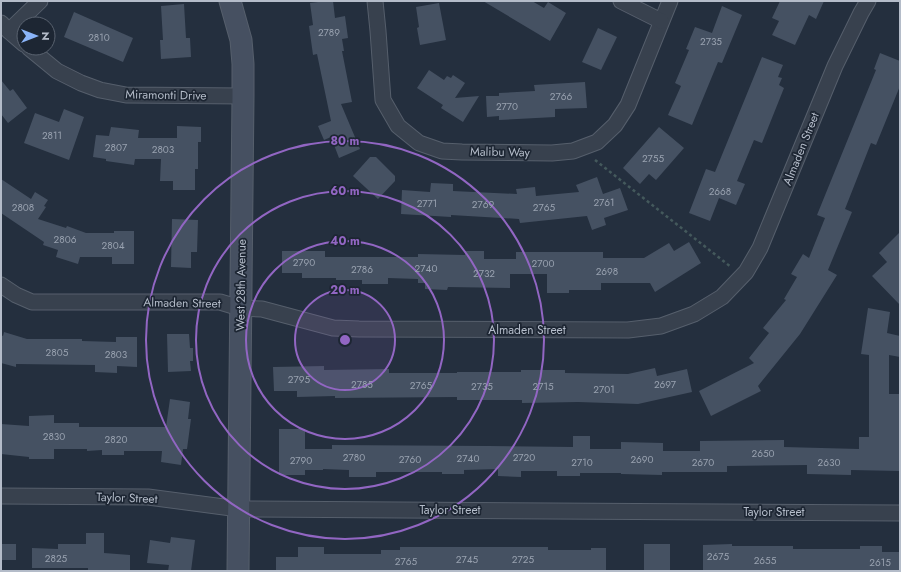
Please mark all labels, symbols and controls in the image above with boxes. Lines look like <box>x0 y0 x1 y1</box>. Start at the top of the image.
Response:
north arrow <box>16 16 56 56</box>
house number: 2789 <box>318 25 340 40</box>
house number: 2810 <box>88 30 110 45</box>
text: N <box>38 32 54 40</box>
house number: 2735 <box>700 34 722 49</box>
street label: Miramonti Drive <box>125 85 207 105</box>
house number: 2766 <box>550 89 572 104</box>
house number: 2770 <box>496 99 518 114</box>
street label: Almaden Street <box>778 110 824 188</box>
house number: 2811 <box>42 128 62 143</box>
text: 80 m <box>331 132 360 150</box>
house number: 2807 <box>105 140 128 155</box>
house number: 2803 <box>152 142 175 157</box>
street label: Malibu Way <box>470 142 531 162</box>
house number: 2755 <box>642 151 664 166</box>
text: 60 m <box>330 182 360 200</box>
house number: 2668 <box>709 184 731 199</box>
house number: 2761 <box>593 195 615 210</box>
house number: 2771 <box>417 196 437 211</box>
house number: 2769 <box>472 197 494 212</box>
house number: 2808 <box>12 200 34 215</box>
house number: 2765 <box>533 200 556 215</box>
house number: 2806 <box>54 232 77 247</box>
text: 40 m <box>330 232 360 250</box>
house number: 2804 <box>102 238 125 253</box>
street label: West 28th Avenue <box>231 239 251 331</box>
house number: 2790 <box>293 255 315 270</box>
house number: 2700 <box>532 256 554 271</box>
house number: 2740 <box>415 261 437 276</box>
house number: 2786 <box>351 262 373 277</box>
house number: 2698 <box>596 264 618 279</box>
house number: 2732 <box>473 266 495 281</box>
text: 20 m <box>330 281 360 299</box>
street label: Almaden Street <box>143 293 221 313</box>
street label: Almaden Street <box>488 321 566 339</box>
centre of rings <box>338 333 352 347</box>
house number: 2805 <box>46 345 69 360</box>
house number: 2803 <box>105 347 128 362</box>
house number: 2795 <box>288 372 311 387</box>
house number: 2785 <box>351 377 373 392</box>
house number: 2697 <box>654 377 677 392</box>
house number: 2765 <box>410 378 433 393</box>
house number: 2735 <box>471 379 493 394</box>
house number: 2715 <box>532 379 554 394</box>
house number: 2701 <box>593 382 615 397</box>
house number: 2830 <box>43 429 65 444</box>
house number: 2820 <box>105 432 127 447</box>
house number: 2650 <box>751 446 775 461</box>
house number: 2780 <box>343 450 365 465</box>
house number: 2720 <box>513 450 535 465</box>
house number: 2740 <box>457 451 479 466</box>
house number: 2760 <box>399 452 421 467</box>
house number: 2690 <box>630 452 654 467</box>
house number: 2790 <box>290 453 312 468</box>
house number: 2710 <box>571 455 593 470</box>
house number: 2670 <box>692 455 714 470</box>
house number: 2630 <box>818 455 840 470</box>
street label: Taylor Street <box>96 488 158 508</box>
street label: Taylor Street <box>419 501 481 519</box>
street label: Taylor Street <box>743 503 805 521</box>
house number: 2675 <box>707 549 730 564</box>
house number: 2825 <box>45 551 68 566</box>
house number: 2745 <box>456 552 479 567</box>
house number: 2725 <box>512 552 534 567</box>
house number: 2655 <box>754 553 777 568</box>
house number: 2765 <box>395 554 418 569</box>
house number: 2615 <box>869 555 891 570</box>

